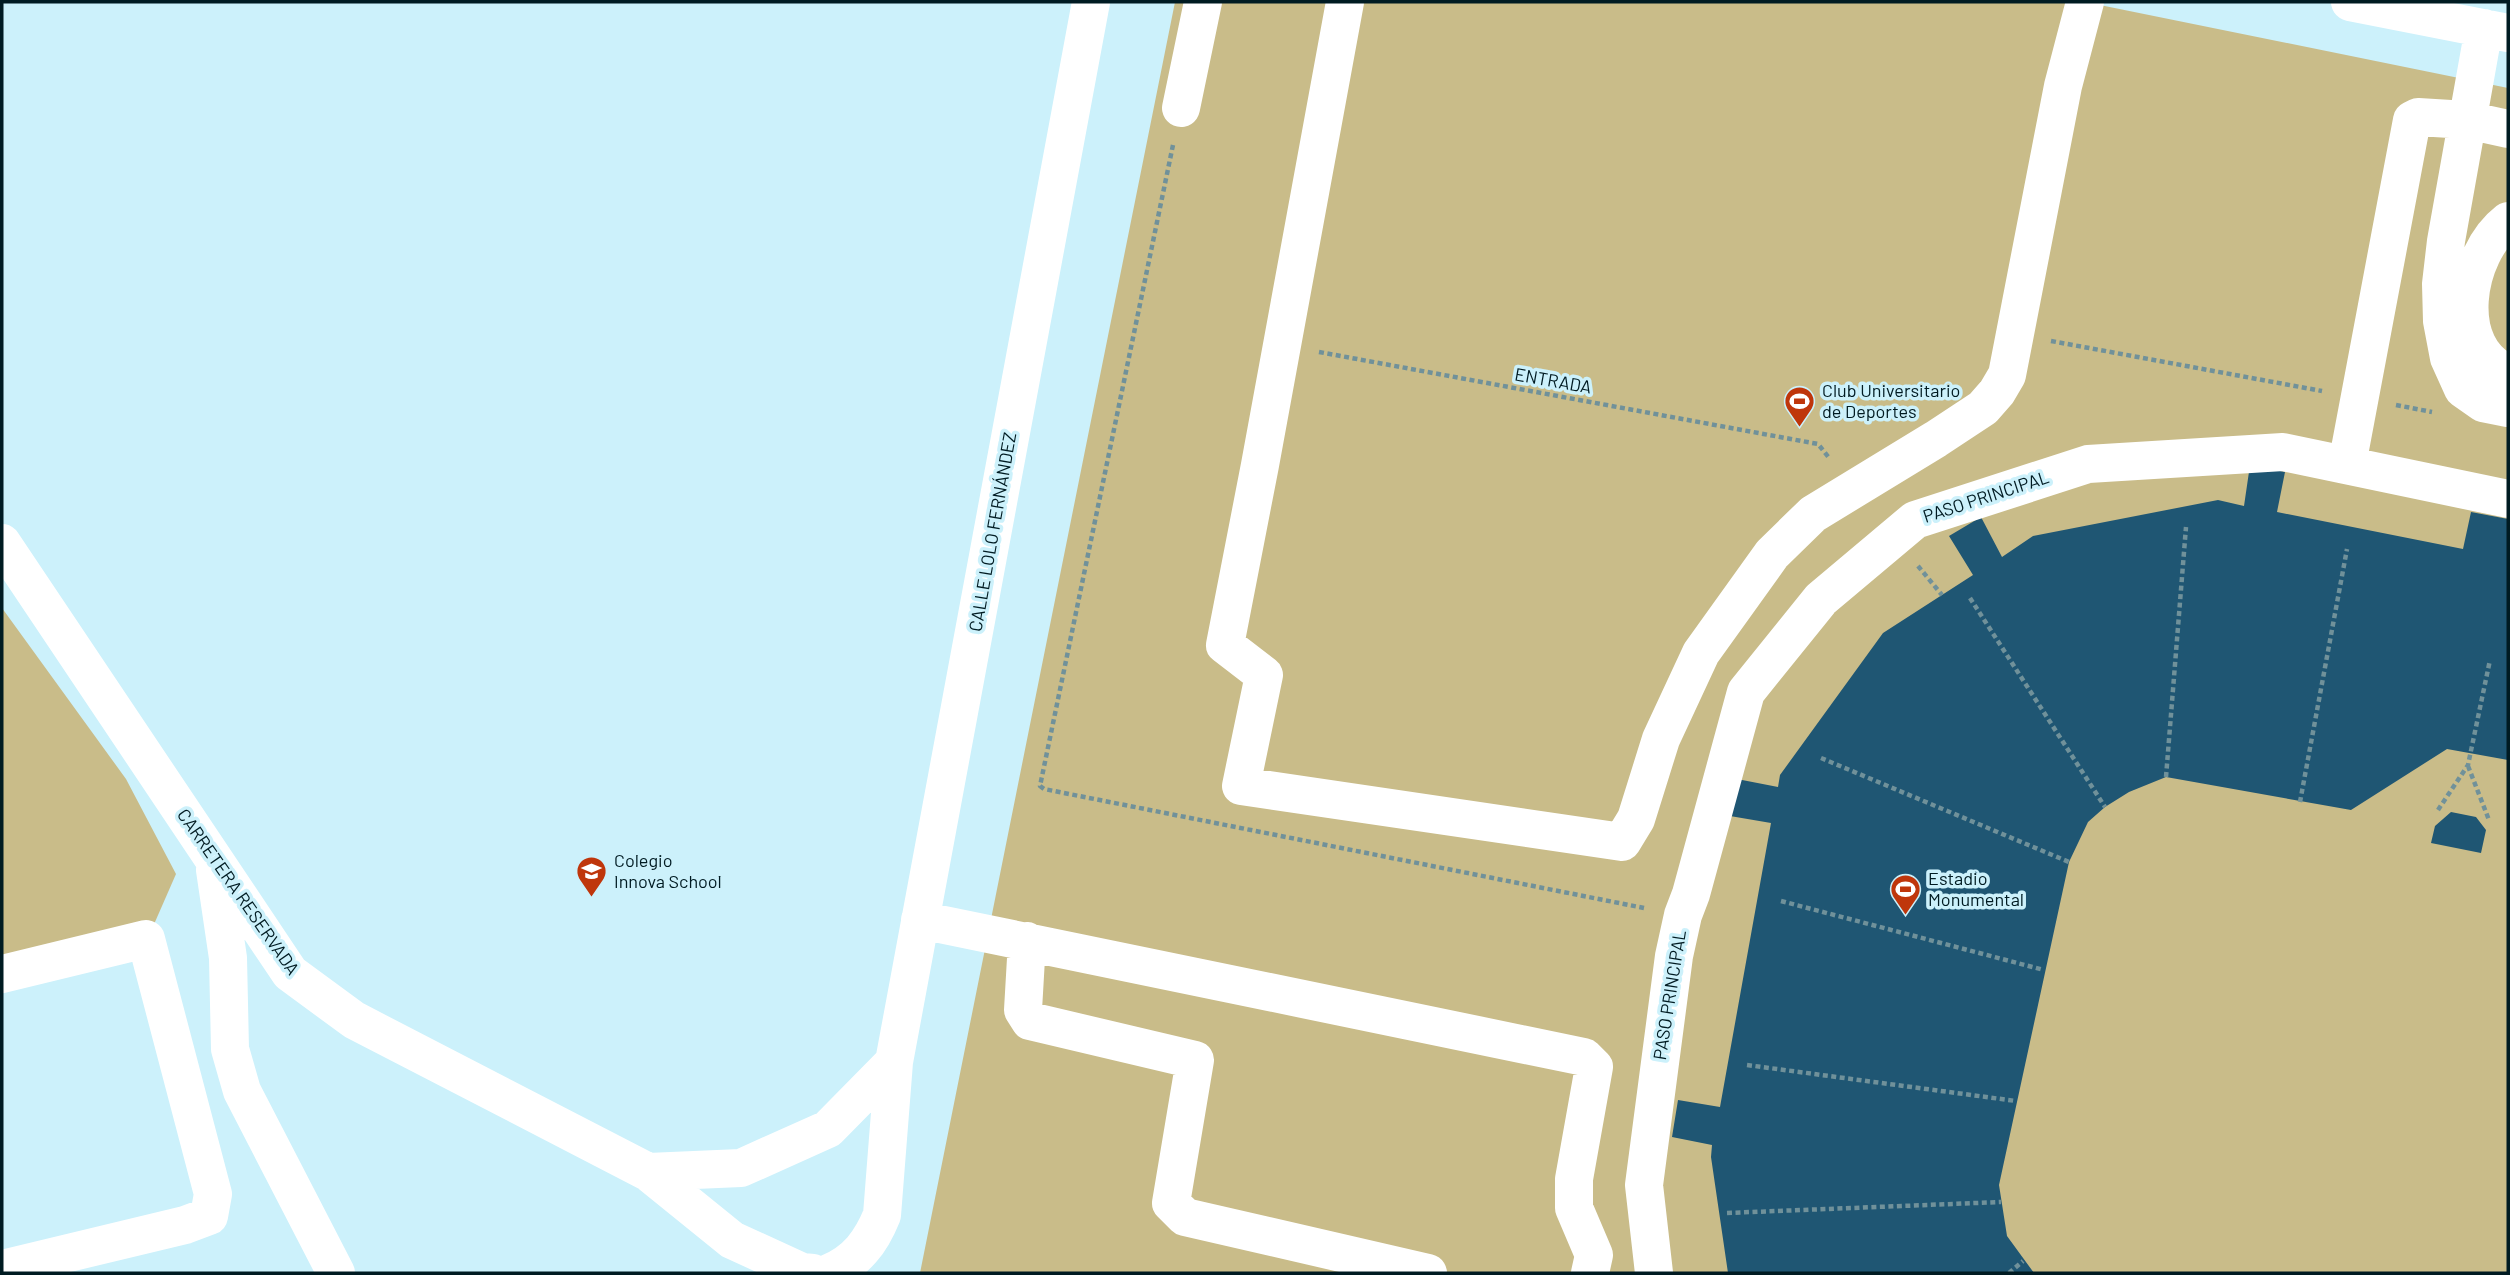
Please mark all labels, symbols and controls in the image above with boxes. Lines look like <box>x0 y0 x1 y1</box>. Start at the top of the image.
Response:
street label: ENTRADA <box>1513 362 1593 398</box>
place label: Club Universitario de Deportes <box>1822 379 1960 422</box>
sports icon: Club Universitario de Deportes <box>1782 384 1816 428</box>
street label: CALLE LOLO FERNÁNDEZ <box>964 430 1020 633</box>
street label: PASO PRINCIPAL <box>1920 465 2052 527</box>
street label: CARRETERA RESERVADA <box>173 804 305 979</box>
place label: Colegio Innova School <box>614 849 722 892</box>
school or university icon: Colegio Innova School <box>574 854 608 898</box>
place label: Estadio Monumental <box>1928 867 2024 910</box>
sports icon: Estadio Monumental <box>1888 872 1922 916</box>
street label: PASO PRINCIPAL <box>1648 928 1690 1061</box>

